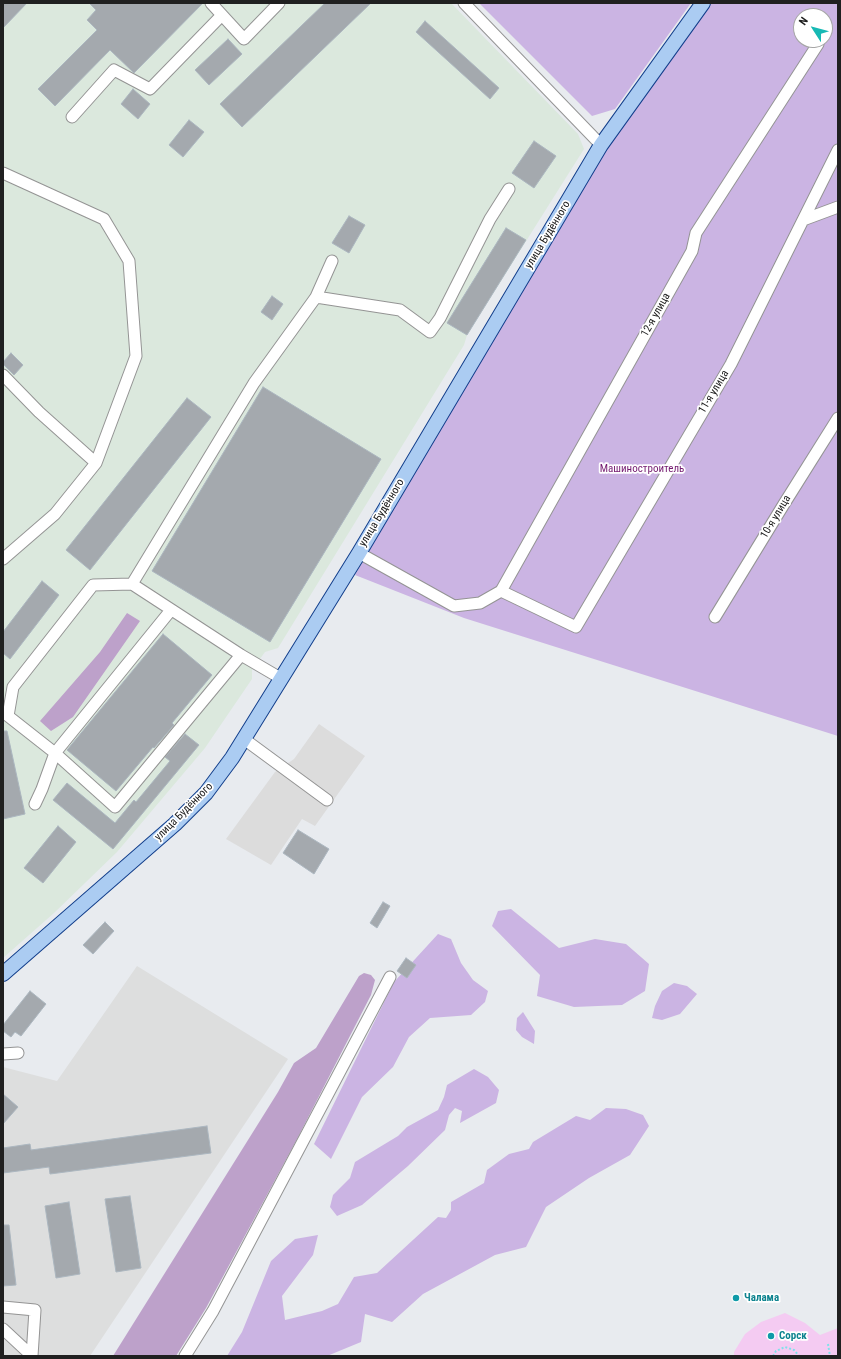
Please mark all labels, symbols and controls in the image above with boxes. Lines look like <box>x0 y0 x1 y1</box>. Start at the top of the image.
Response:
north arrow <box>793 8 833 48</box>
text: N <box>796 15 811 28</box>
street label: улица Будённого <box>523 199 573 271</box>
street label: 12-я улица <box>639 291 673 339</box>
street label: 11-я улица <box>696 368 732 416</box>
park label: Машиностроитель <box>600 462 684 476</box>
street label: улица Будённого <box>357 477 407 549</box>
street label: 10-я улица <box>758 493 794 541</box>
street label: улица Будённого <box>152 780 216 844</box>
place label: Чалама <box>744 1291 779 1305</box>
marker: Чалама <box>731 1293 741 1303</box>
place label: Сорск <box>779 1329 807 1343</box>
marker: Сорск <box>766 1331 776 1341</box>

